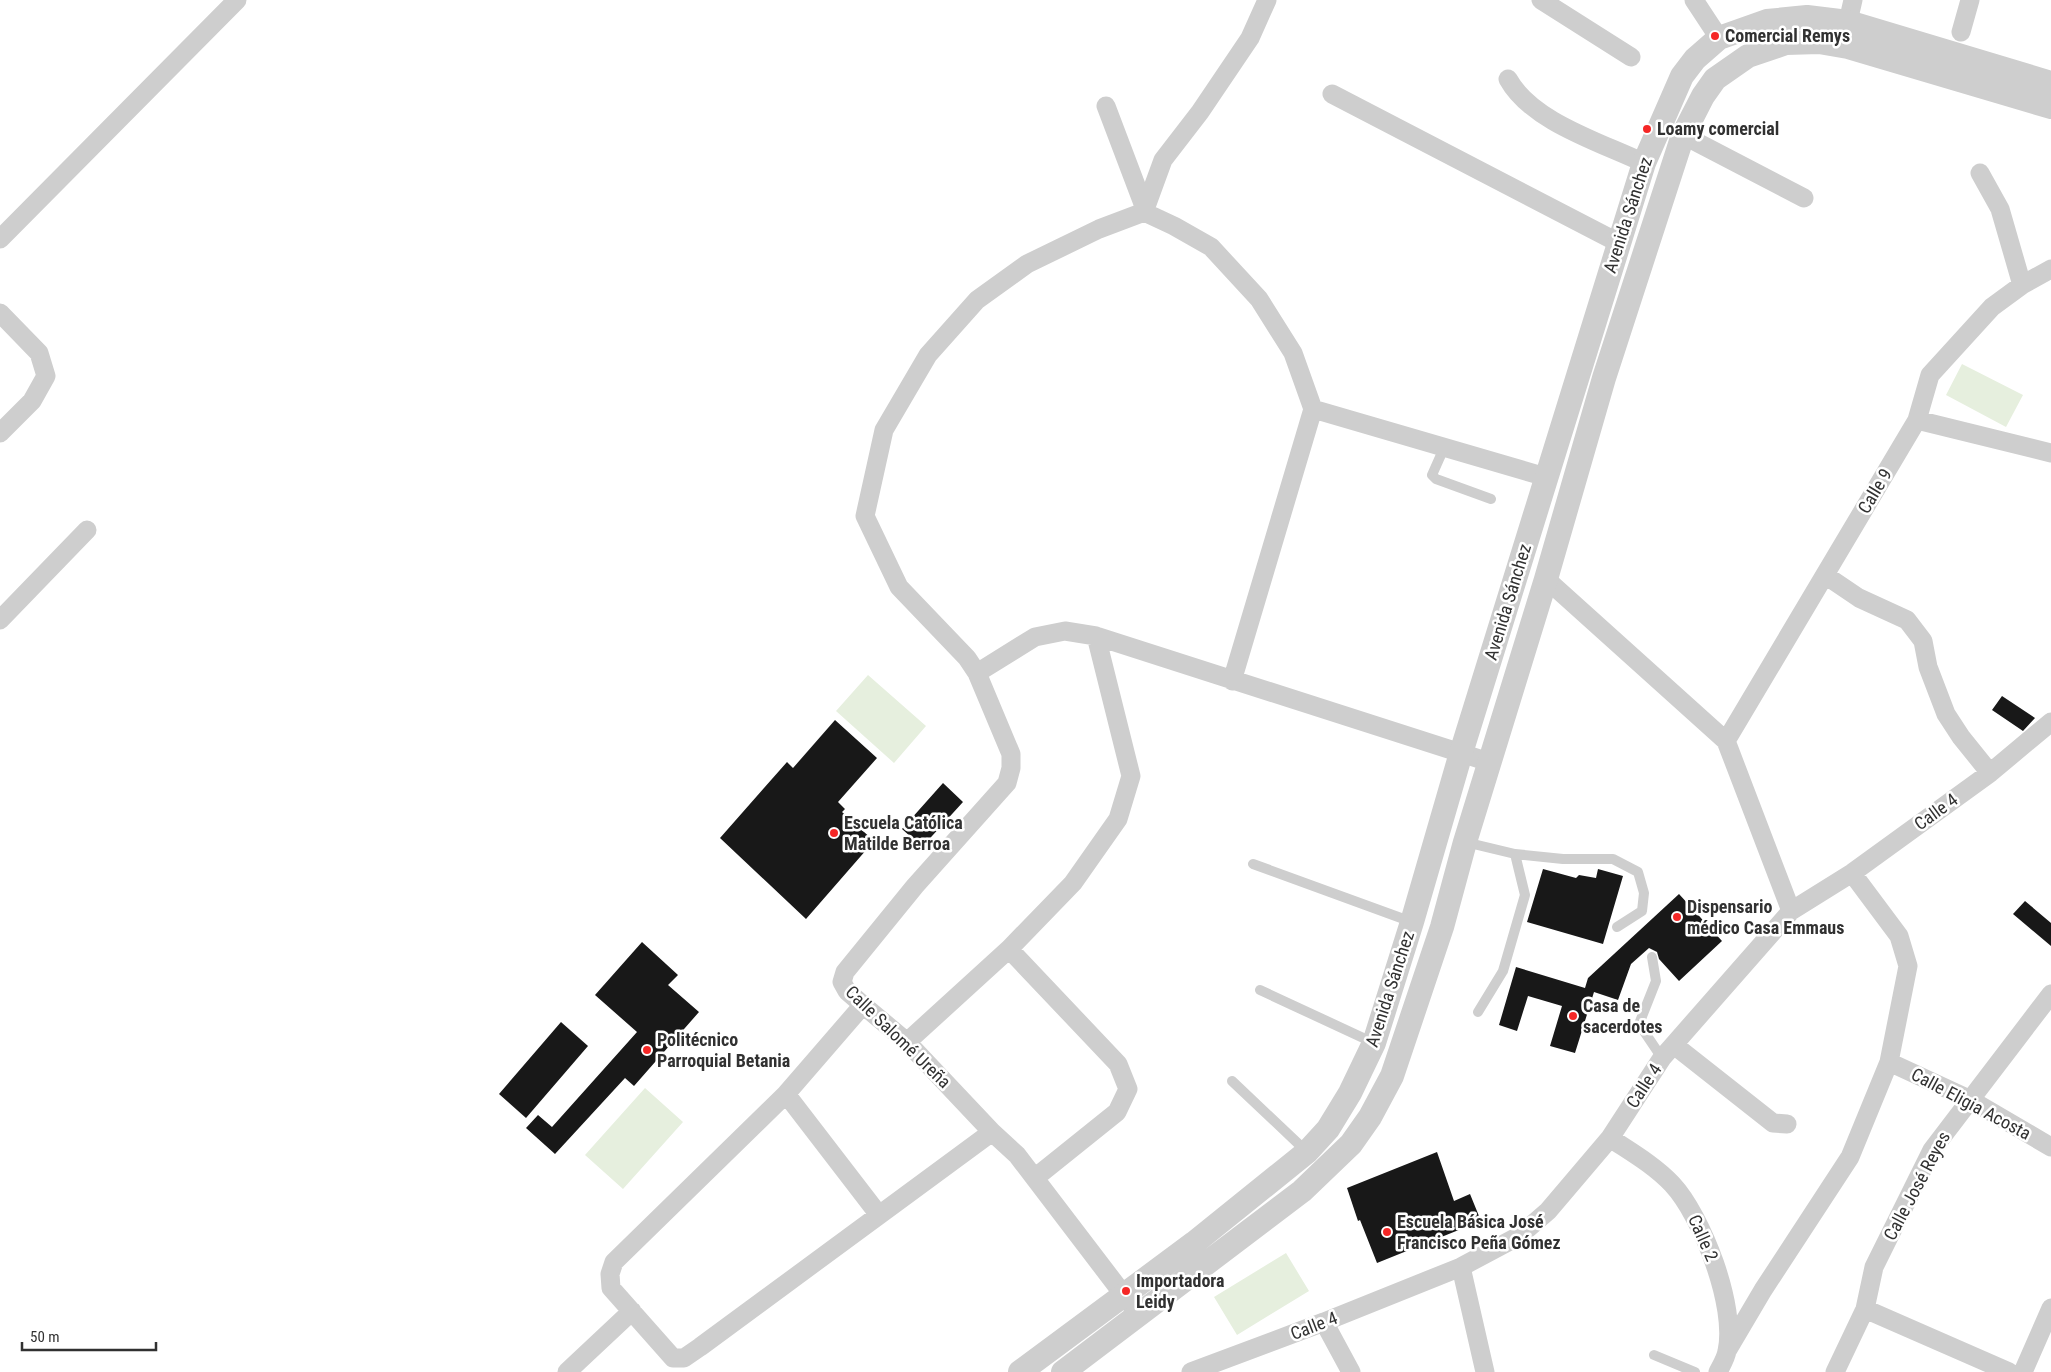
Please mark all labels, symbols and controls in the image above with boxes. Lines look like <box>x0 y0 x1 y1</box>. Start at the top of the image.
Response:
place label: Comercial Remys <box>1725 25 1850 46</box>
marker: Comercial Remys <box>1709 30 1721 42</box>
place label: Loamy comercial <box>1657 118 1779 139</box>
marker: Loamy comercial <box>1641 123 1653 135</box>
street label: Avenida Sánchez <box>1599 154 1656 275</box>
street label: Calle 9 <box>1853 465 1896 517</box>
street label: Avenida Sánchez <box>1480 541 1535 663</box>
street label: Calle 4 <box>1910 789 1962 834</box>
place label: Escuela Católica Matilde Berroa <box>844 812 963 854</box>
marker: Escuela Católica Matilde Berroa <box>828 827 840 839</box>
place label: Dispensario médico Casa Emmaus <box>1687 896 1844 938</box>
marker: Dispensario médico Casa Emmaus <box>1671 911 1683 923</box>
street label: Avenida Sánchez <box>1361 928 1418 1049</box>
street label: Calle Salomé Ureña <box>841 981 955 1092</box>
place label: Casa de sacerdotes <box>1583 995 1663 1037</box>
marker: Casa de sacerdotes <box>1567 1010 1579 1022</box>
place label: Politécnico Parroquial Betania <box>657 1029 790 1071</box>
marker: Politécnico Parroquial Betania <box>641 1044 653 1056</box>
street label: Calle 4 <box>1622 1060 1666 1112</box>
street label: Calle Eligia Acosta <box>1908 1063 2035 1144</box>
street label: Calle José Reyes <box>1879 1128 1954 1244</box>
place label: Escuela Básica José Francisco Peña Gómez <box>1397 1211 1561 1253</box>
street label: Calle 2 <box>1684 1211 1723 1264</box>
marker: Escuela Básica José Francisco Peña Gómez <box>1381 1226 1393 1238</box>
place label: Importadora Leidy <box>1136 1270 1225 1312</box>
marker: Importadora Leidy <box>1120 1285 1132 1297</box>
street label: Calle 4 <box>1287 1307 1340 1344</box>
scale bar <box>22 1320 156 1352</box>
text: 50 m <box>30 1328 60 1346</box>

